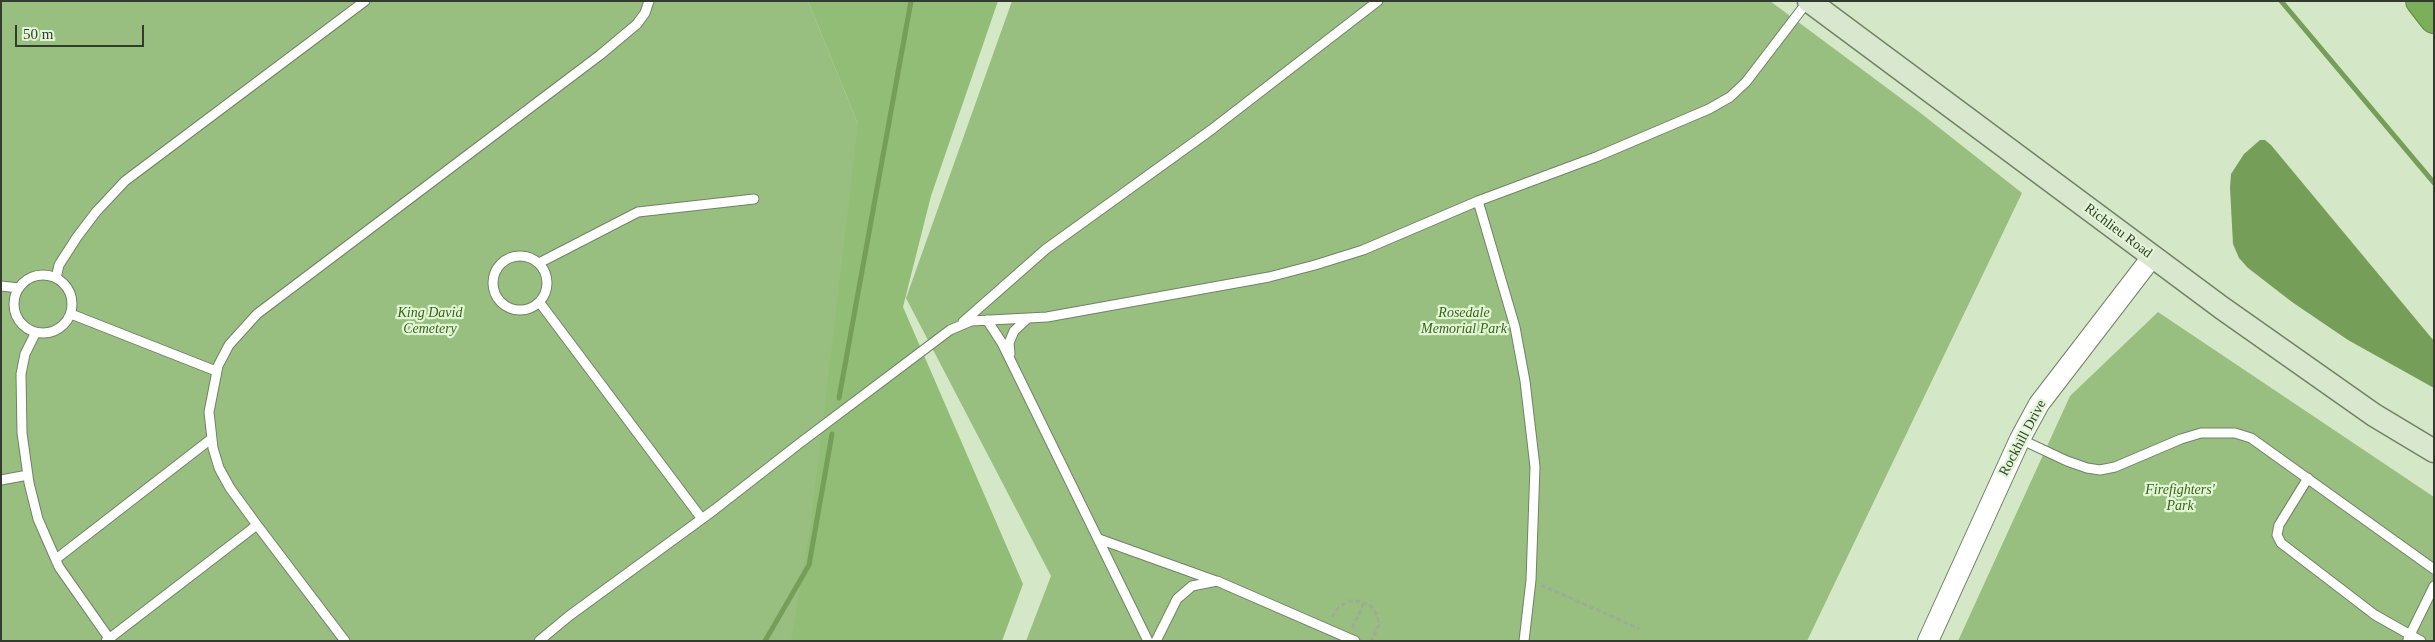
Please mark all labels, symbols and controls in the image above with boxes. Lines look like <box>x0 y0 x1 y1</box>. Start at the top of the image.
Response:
scale bar <box>18 15 146 47</box>
text: 50 m <box>23 26 53 42</box>
street label: Richlieu Road <box>2081 200 2155 262</box>
park label: King David Cemetery <box>398 305 462 338</box>
park label: Rosedale Memorial Park <box>1421 305 1507 338</box>
street label: Rockhill Drive <box>1996 397 2050 479</box>
park label: Firefighters' Park <box>2145 482 2215 514</box>

